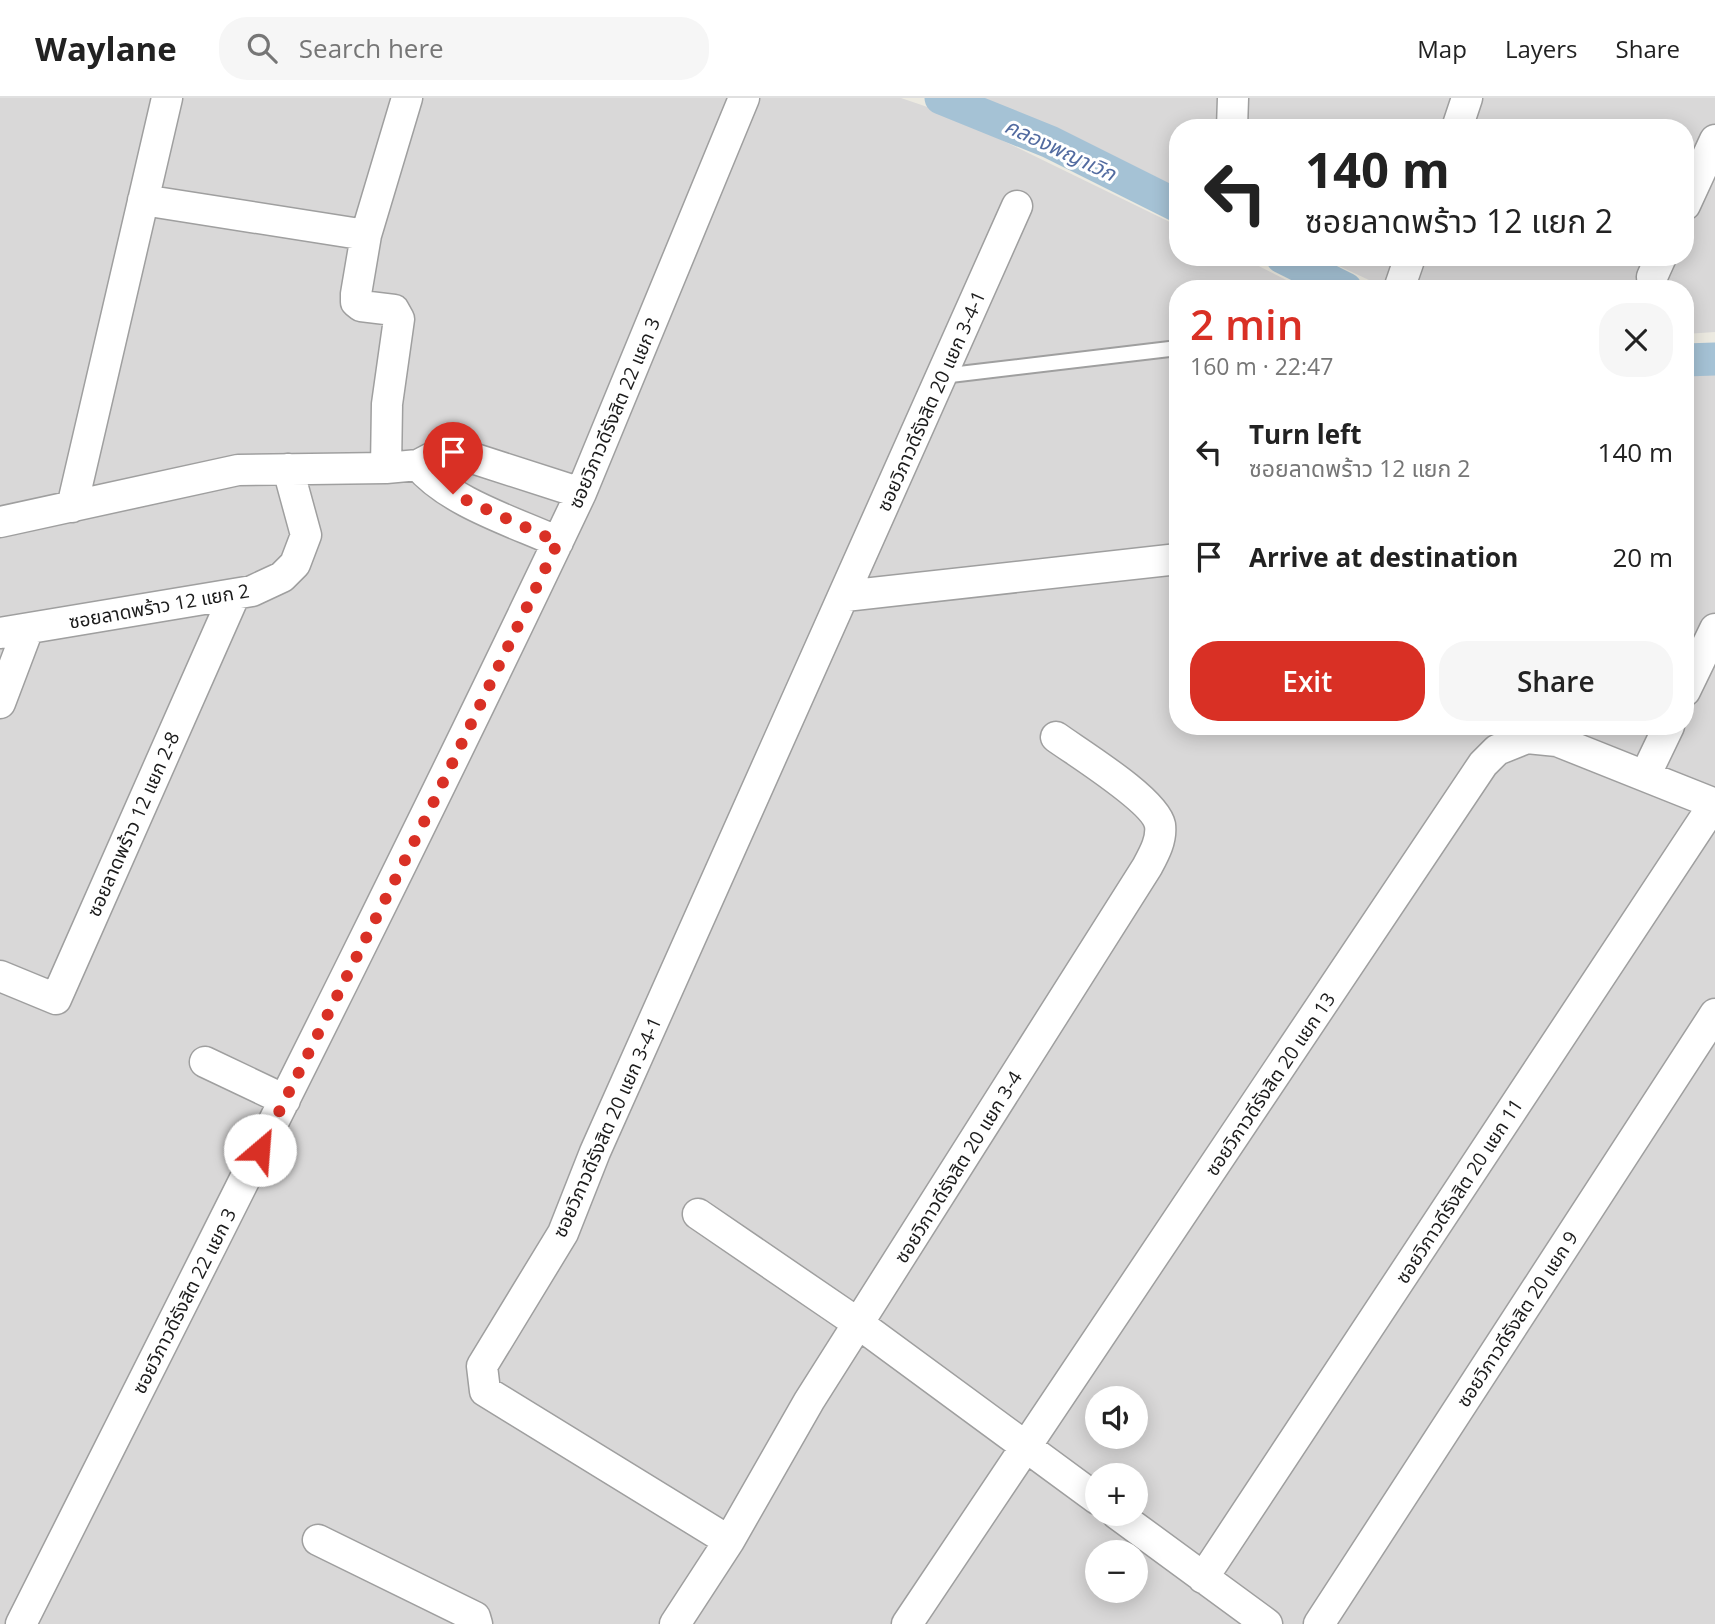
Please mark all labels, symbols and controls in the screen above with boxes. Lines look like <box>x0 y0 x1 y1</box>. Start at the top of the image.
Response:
search box <box>219 17 709 80</box>
text: Waylane <box>35 26 177 71</box>
icon: search <box>243 29 281 67</box>
text: Search here <box>299 30 444 66</box>
text: Map <box>1417 32 1467 65</box>
text: Layers <box>1505 32 1578 65</box>
text: Share <box>1616 32 1680 65</box>
water label: คลองพญาเวิก <box>1000 111 1122 188</box>
text: 140 m <box>1305 136 1450 202</box>
icon: left <box>1190 147 1281 238</box>
text: ซอยลาดพร้าว 12 แยก 2 <box>1305 199 1613 242</box>
street label: ซอยวิภาวดีรังสิต 20 แยก 3-4-1 <box>871 287 991 515</box>
text: 2 min <box>1190 295 1303 352</box>
button: close <box>1599 303 1673 377</box>
street label: ซอยวิภาวดีรังสิต 22 แยก 3 <box>562 314 666 512</box>
text: 160 m · 22:47 <box>1190 350 1333 382</box>
text: Turn left <box>1249 416 1361 452</box>
pin <box>423 422 483 494</box>
icon: arrive <box>434 433 472 471</box>
icon: left <box>1190 433 1228 471</box>
text: 140 m <box>1598 434 1673 470</box>
text: ซอยลาดพร้าว 12 แยก 2 <box>1249 452 1470 484</box>
icon: arrive <box>1190 538 1228 576</box>
text: Arrive at destination <box>1249 539 1518 575</box>
text: 20 m <box>1612 539 1673 575</box>
street label: ซอยลาดพร้าว 12 แยก 2 <box>67 577 251 635</box>
button: Exit <box>1190 641 1425 721</box>
button: Share <box>1439 641 1673 721</box>
street label: ซอยลาดพร้าว 12 แยก 2-8 <box>80 727 186 921</box>
street label: ซอยวิภาวดีรังสิต 20 แยก 13 <box>1199 987 1341 1181</box>
street label: ซอยวิภาวดีรังสิต 20 แยก 3-4-1 <box>547 1013 667 1241</box>
street label: ซอยวิภาวดีรังสิต 20 แยก 3-4 <box>888 1066 1028 1268</box>
street label: ซอยวิภาวดีรังสิต 20 แยก 11 <box>1389 1093 1529 1289</box>
position arrow <box>223 1113 297 1187</box>
street label: ซอยวิภาวดีรังสิต 22 แยก 3 <box>126 1204 242 1398</box>
street label: ซอยวิภาวดีรังสิต 20 แยก 9 <box>1450 1226 1584 1412</box>
map controls <box>1085 1386 1148 1603</box>
button: sound <box>1085 1386 1148 1449</box>
button: + <box>1085 1463 1148 1526</box>
button: − <box>1085 1540 1148 1603</box>

